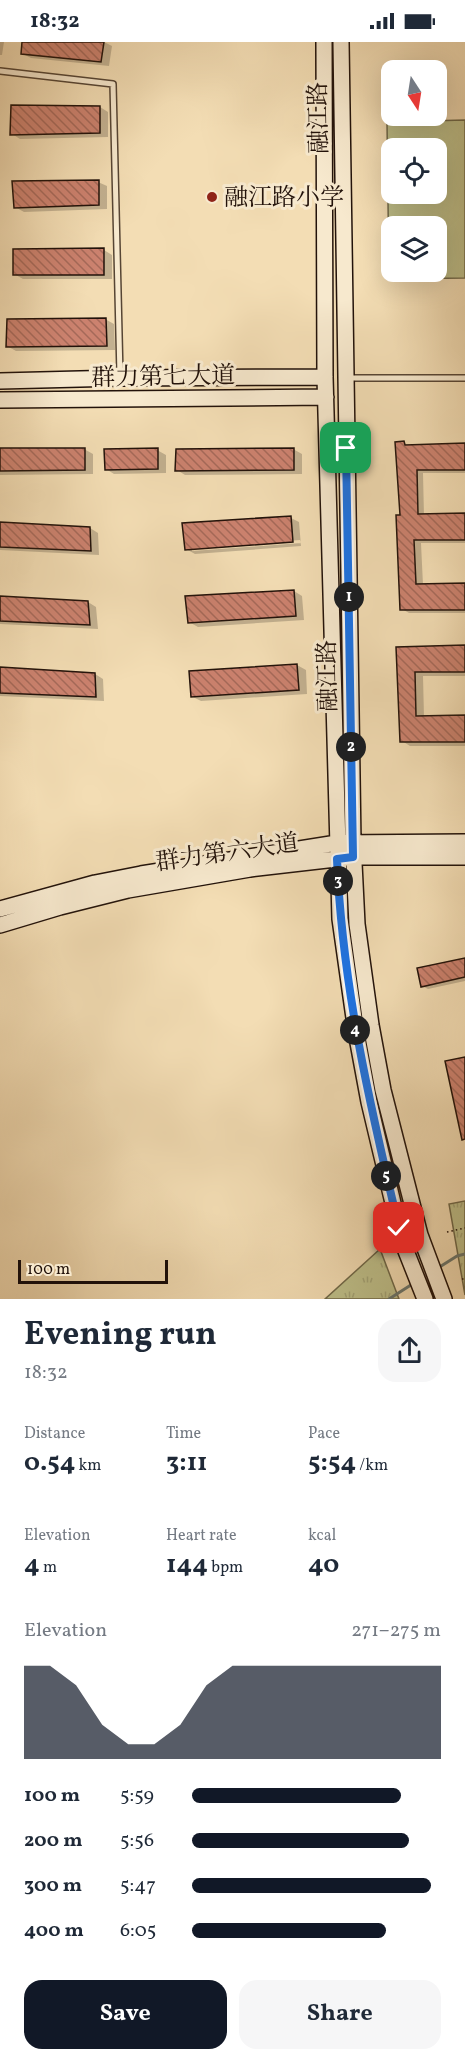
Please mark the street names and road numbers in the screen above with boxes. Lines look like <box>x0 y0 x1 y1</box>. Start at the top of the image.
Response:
street label: 融江路 <box>302 82 338 154</box>
street label: 群力第七大道 <box>91 360 235 396</box>
street label: 融江路 <box>311 640 347 712</box>
street label: 群力第六大道 <box>154 827 301 881</box>

